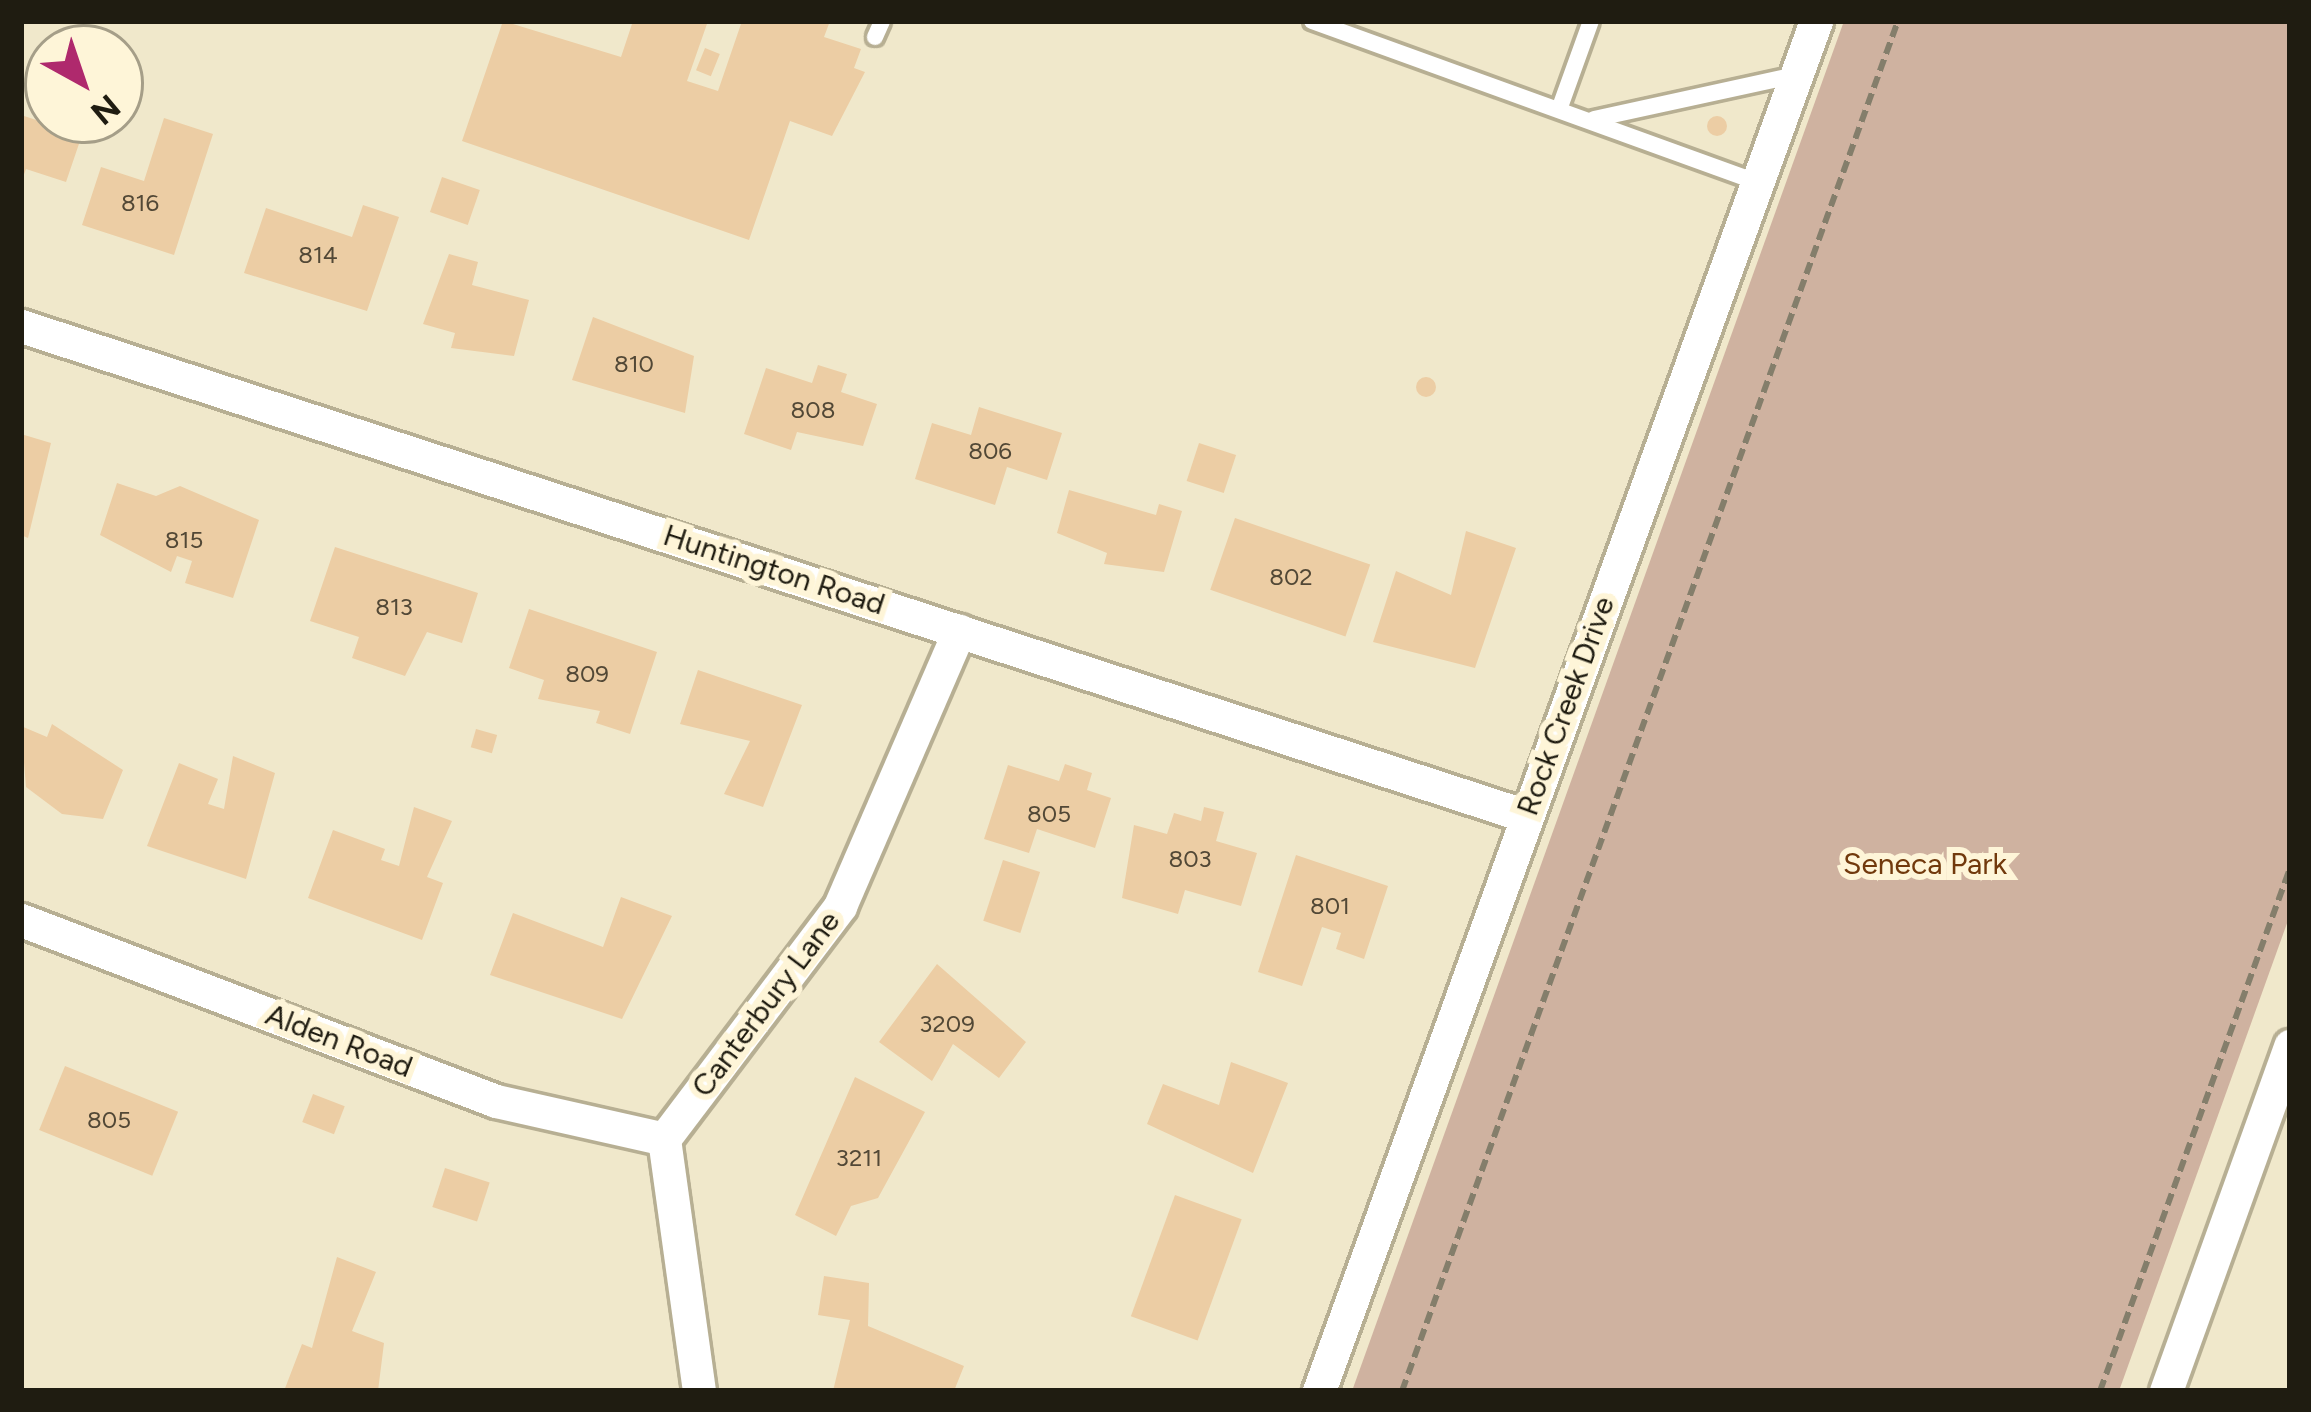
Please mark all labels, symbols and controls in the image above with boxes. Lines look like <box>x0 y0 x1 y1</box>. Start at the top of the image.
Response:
north arrow <box>24 24 144 144</box>
text: N <box>83 87 128 133</box>
house number: 816 <box>121 189 159 217</box>
house number: 814 <box>298 241 338 269</box>
house number: 810 <box>614 350 654 378</box>
house number: 808 <box>791 396 835 424</box>
house number: 806 <box>968 437 1012 465</box>
street label: Huntington Road <box>659 517 889 623</box>
house number: 815 <box>165 526 203 554</box>
house number: 802 <box>1269 563 1313 591</box>
street label: Rock Creek Drive <box>1510 592 1622 820</box>
house number: 813 <box>375 593 413 621</box>
house number: 809 <box>565 660 609 688</box>
house number: 805 <box>1027 800 1071 828</box>
house number: 803 <box>1168 845 1212 873</box>
park label: Seneca Park <box>1843 846 2007 882</box>
house number: 801 <box>1310 892 1350 920</box>
street label: Canterbury Lane <box>684 904 848 1104</box>
street label: Alden Road <box>261 997 417 1085</box>
house number: 3209 <box>919 1010 975 1038</box>
house number: 805 <box>87 1106 131 1134</box>
house number: 3211 <box>836 1144 882 1172</box>

